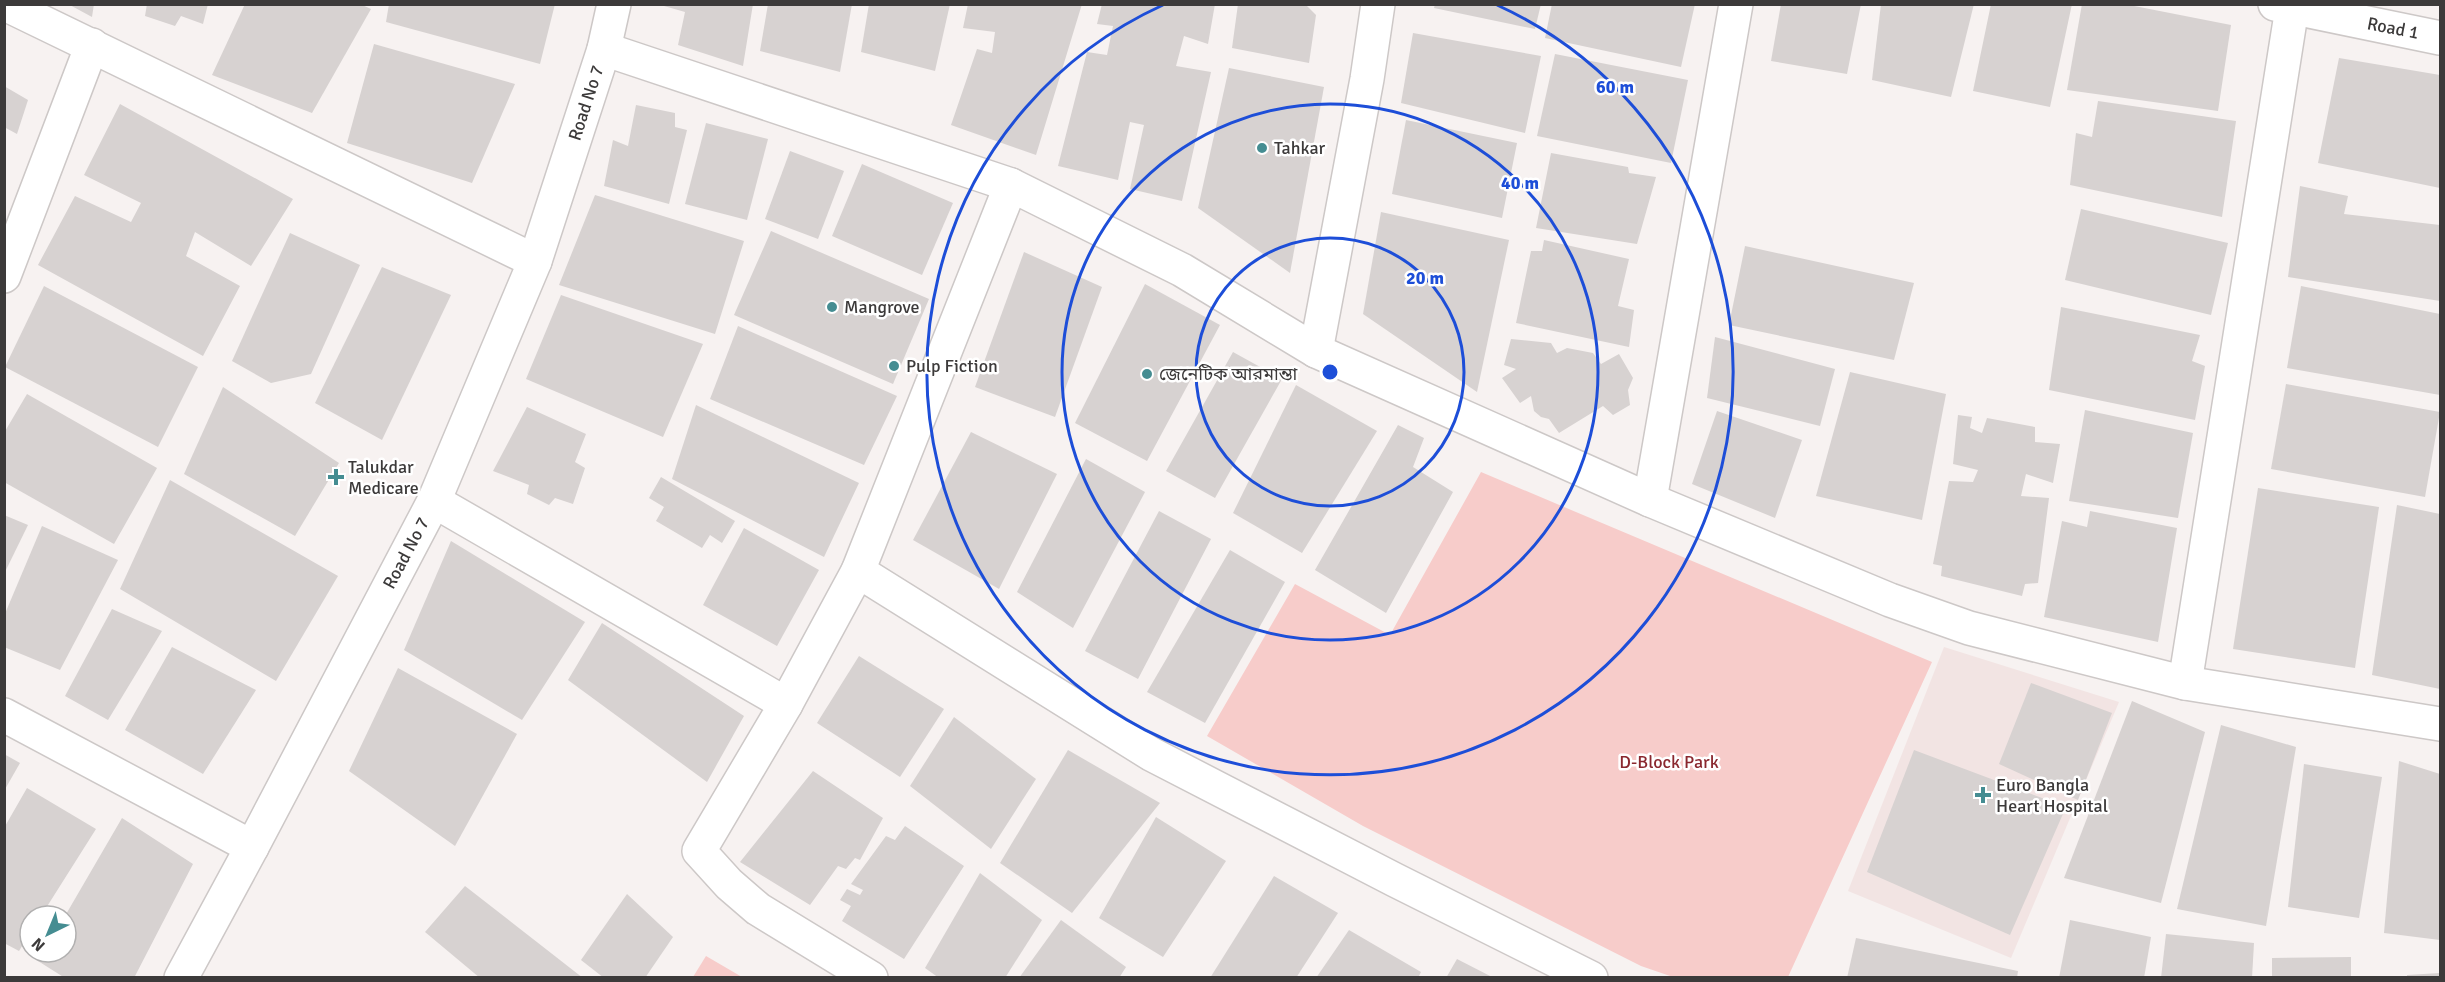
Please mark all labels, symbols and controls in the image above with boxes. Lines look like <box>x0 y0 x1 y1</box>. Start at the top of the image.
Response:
street label: Road 1 <box>2365 12 2421 44</box>
street label: Road No 7 <box>564 63 608 143</box>
text: 60 m <box>1596 76 1634 98</box>
place label: Tahkar <box>1274 137 1326 159</box>
marker: Tahkar <box>1255 141 1269 155</box>
text: 40 m <box>1501 172 1539 194</box>
text: 20 m <box>1406 267 1444 289</box>
place label: Mangrove <box>844 296 919 318</box>
marker: Mangrove <box>825 300 839 314</box>
place label: Pulp Fiction <box>906 355 998 377</box>
marker: Pulp Fiction <box>887 359 901 373</box>
centre of rings <box>1320 362 1340 382</box>
place label: জেনেটিক আরমান্তা <box>1159 363 1297 385</box>
marker: জেনেটিক আরমান্তা <box>1140 367 1154 381</box>
place label: Talukdar Medicare <box>348 456 419 499</box>
marker: Talukdar Medicare <box>329 470 343 484</box>
street label: Road No 7 <box>378 514 434 592</box>
park label: D-Block Park <box>1619 751 1719 773</box>
place label: Euro Bangla Heart Hospital <box>1996 774 2108 817</box>
marker: Euro Bangla Heart Hospital <box>1974 786 1992 804</box>
north arrow <box>18 904 78 964</box>
text: N <box>28 933 49 955</box>

